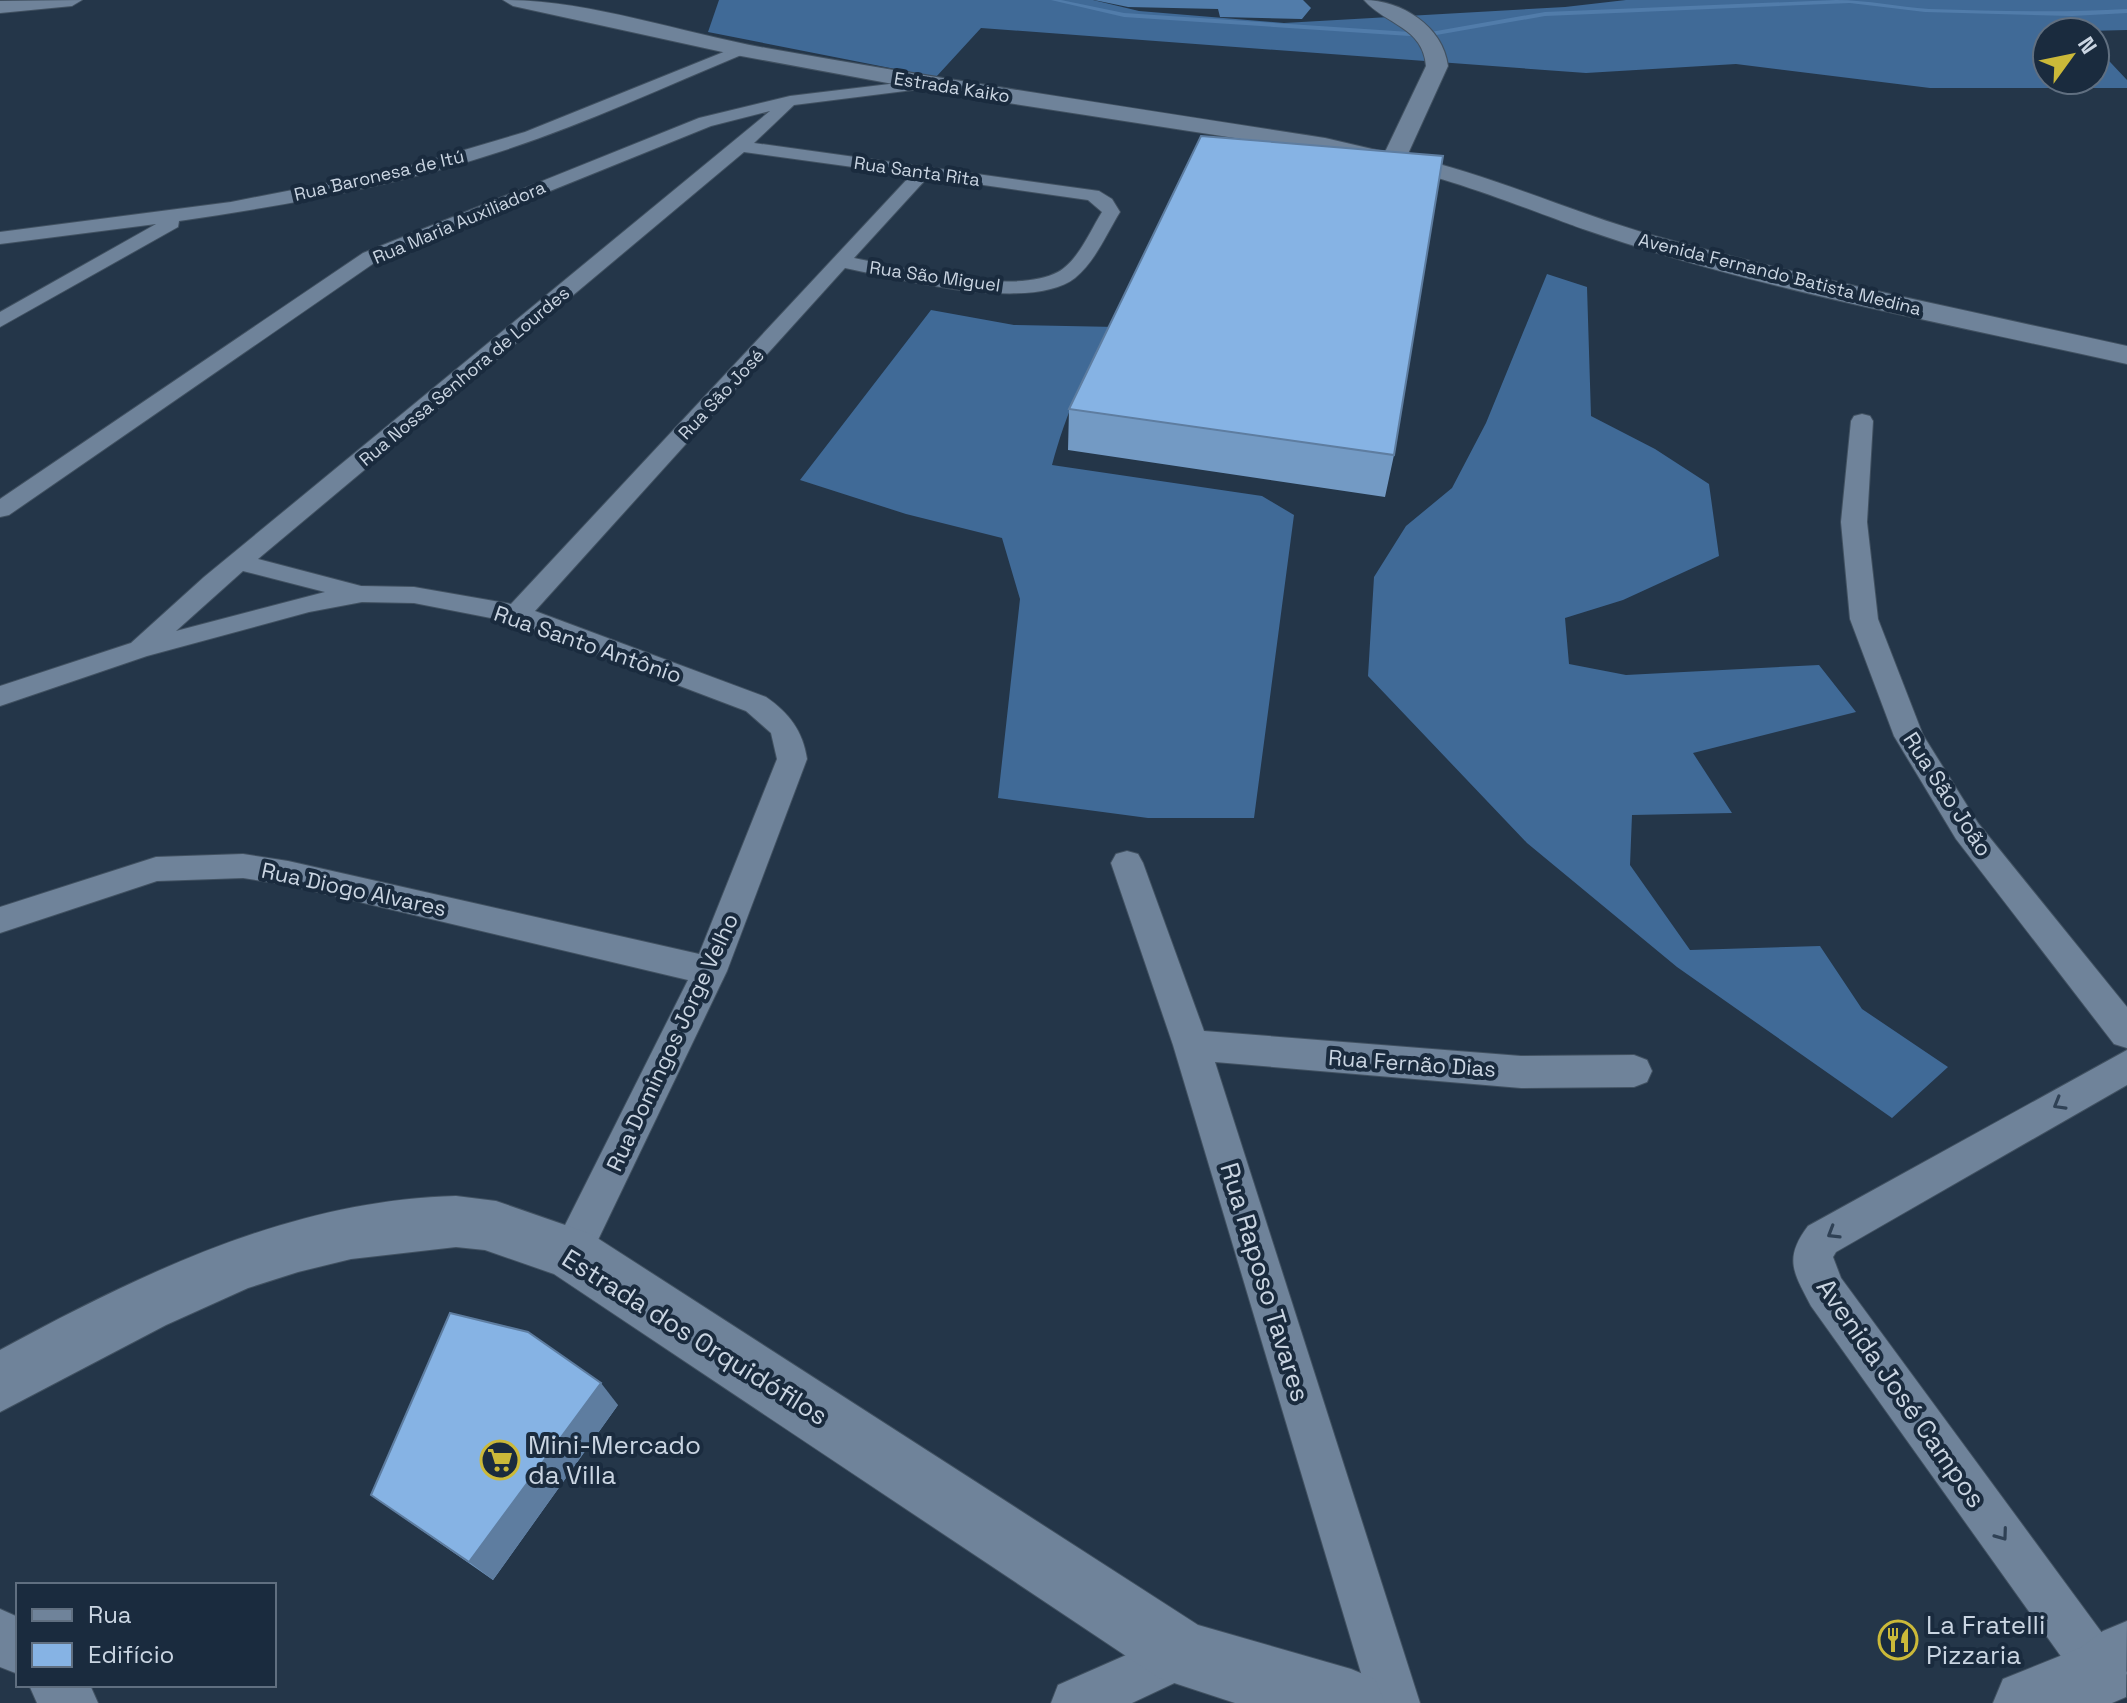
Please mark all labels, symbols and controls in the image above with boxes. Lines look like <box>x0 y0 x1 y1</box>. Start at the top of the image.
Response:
north arrow <box>2031 16 2111 96</box>
text: N <box>2072 31 2104 59</box>
street label: Estrada Kaiko <box>892 66 1012 108</box>
street label: Rua Baronesa de Itú <box>292 144 466 206</box>
street label: Rua Santa Rita <box>852 151 982 191</box>
street label: Rua Maria Auxiliadora <box>369 175 549 269</box>
street label: Avenida Fernando Batista Medina <box>1636 228 1924 320</box>
street label: Rua São Miguel <box>868 255 1002 297</box>
street label: Rua Nossa Senhora de Lourdes <box>354 281 574 471</box>
street label: Rua São José <box>673 344 769 444</box>
street label: Rua Santo Antônio <box>491 599 685 689</box>
street label: Rua São João <box>1897 727 1999 861</box>
street label: Rua Diogo Alvares <box>259 856 449 922</box>
street label: Rua Domingos Jorge Velho <box>600 909 744 1175</box>
street label: Rua Fernão Dias <box>1327 1043 1497 1083</box>
one-way arrow <box>2053 1094 2068 1110</box>
street label: Rua Raposo Tavares <box>1212 1158 1318 1406</box>
one-way arrow <box>1827 1223 1842 1239</box>
street label: Estrada dos Orquidófilos <box>556 1241 834 1433</box>
street label: Avenida José Campos <box>1809 1272 1993 1514</box>
place label: Mini-Mercado da Villa <box>528 1428 701 1492</box>
supermarket icon: Mini-Mercado da Villa <box>479 1439 521 1481</box>
one-way arrow <box>1992 1526 2007 1540</box>
legend <box>16 1583 276 1687</box>
text: Rua <box>88 1599 132 1630</box>
place label: La Fratelli Pizzaria <box>1926 1608 2045 1672</box>
restaurant icon: La Fratelli Pizzaria <box>1877 1619 1919 1661</box>
text: Edifício <box>88 1639 174 1670</box>

